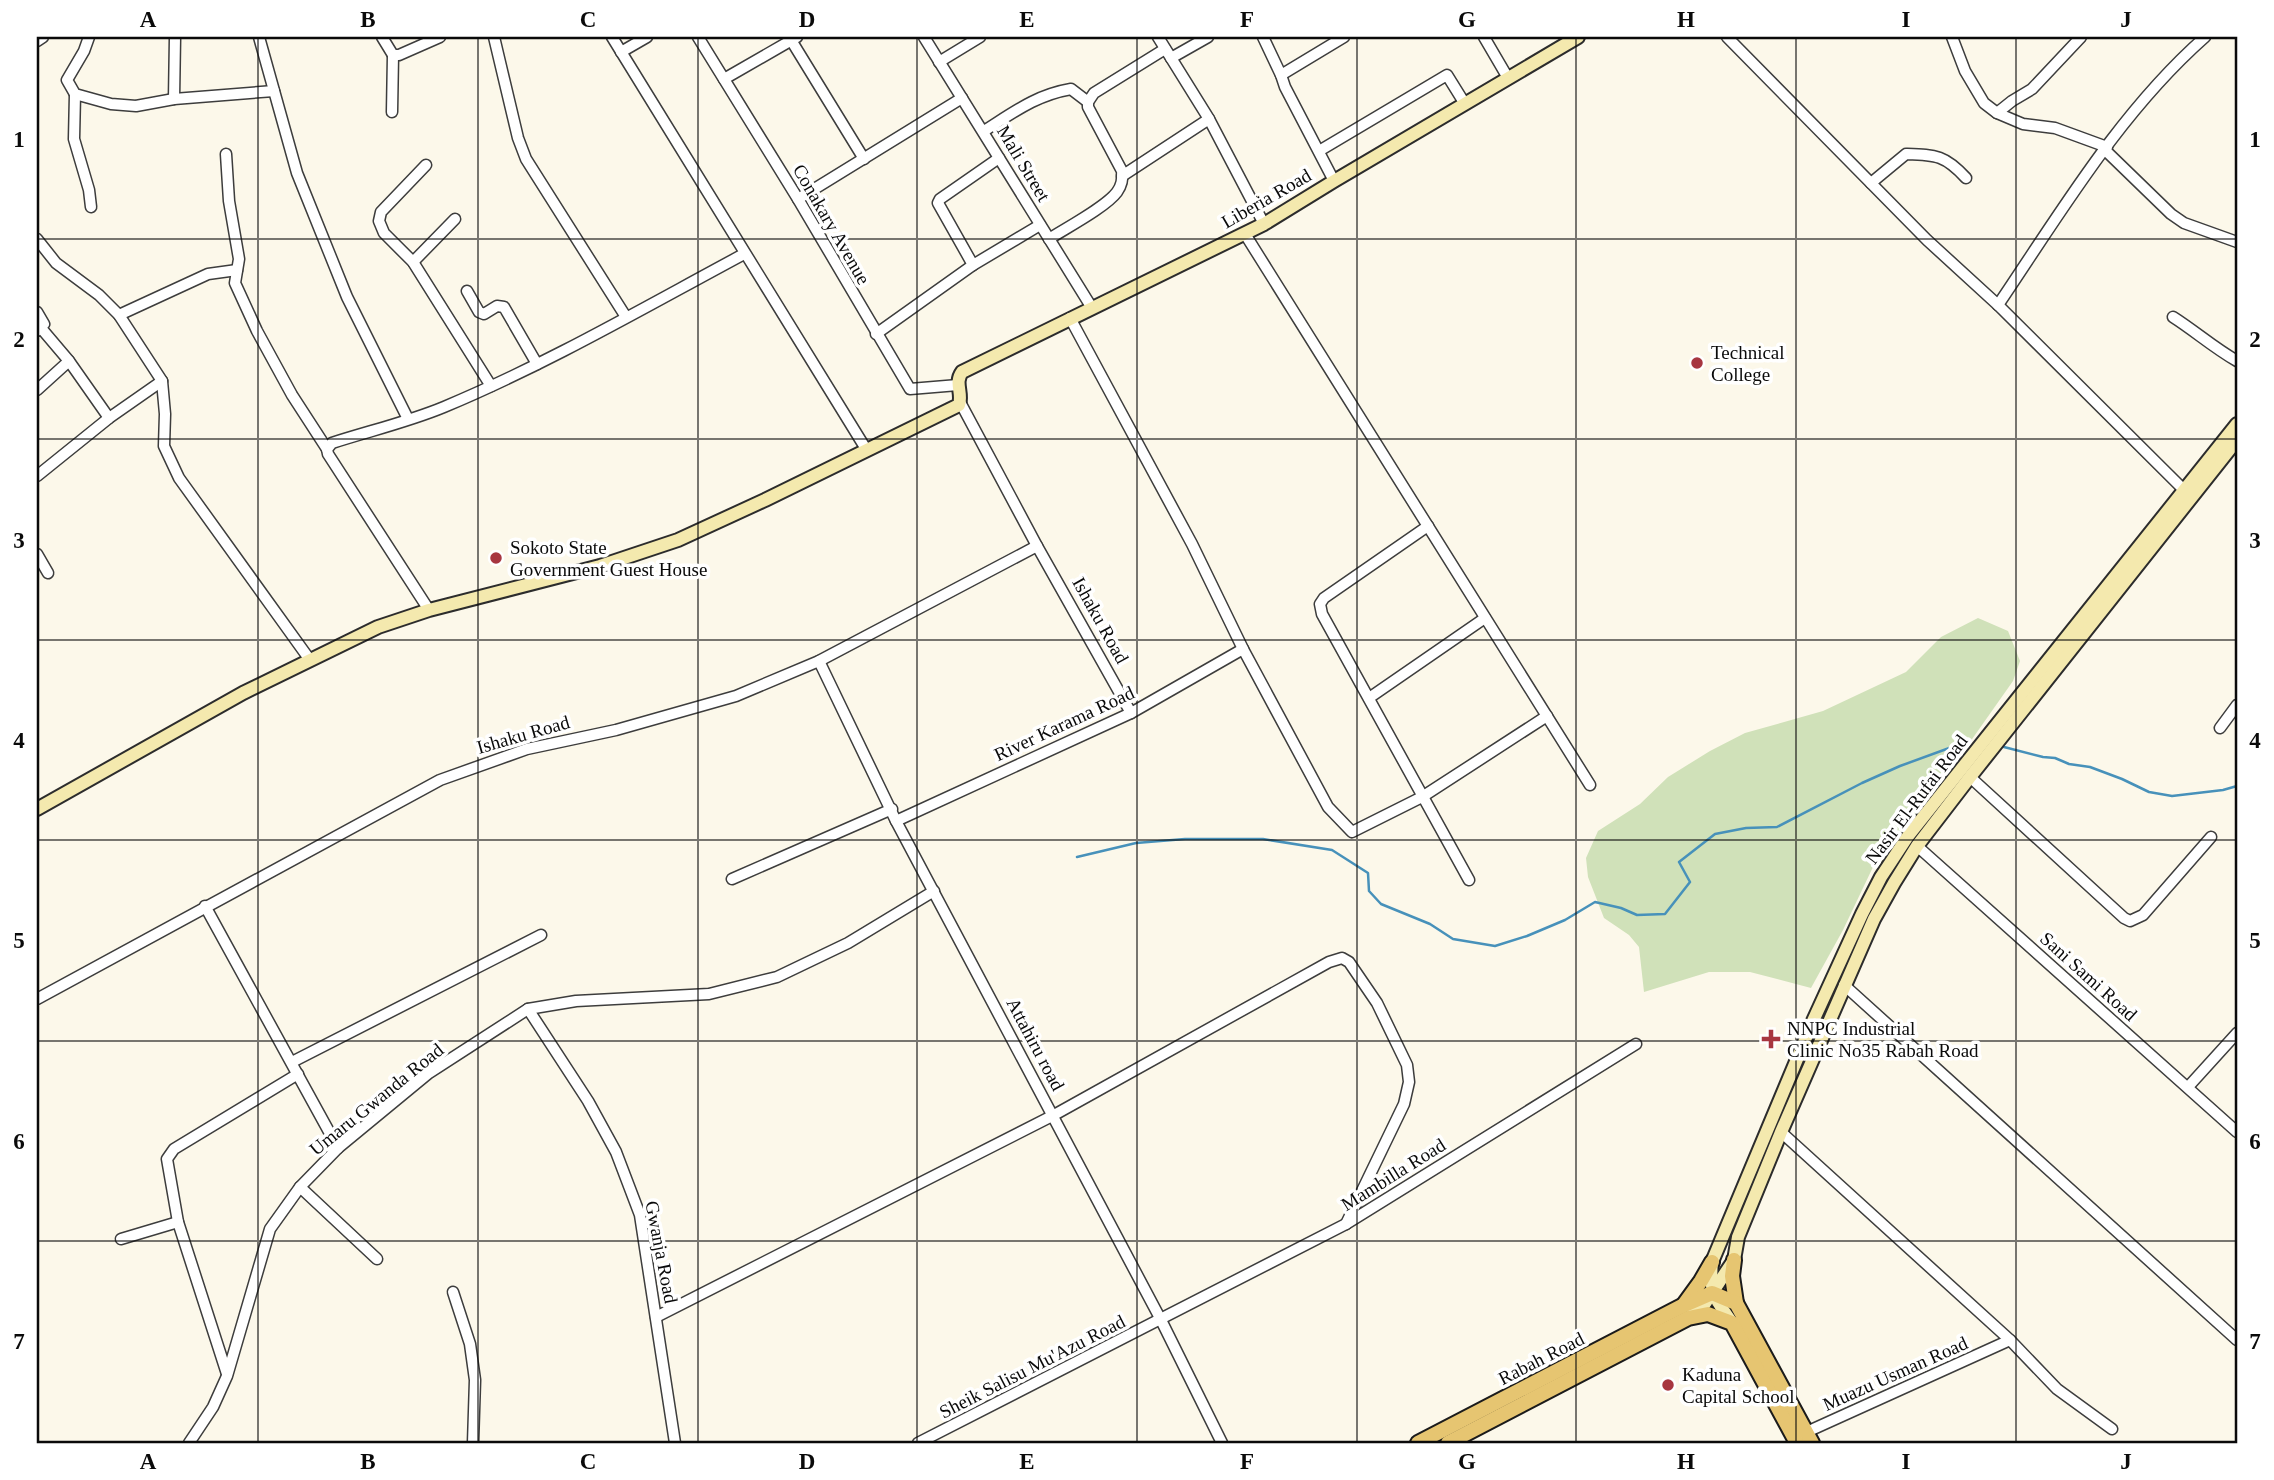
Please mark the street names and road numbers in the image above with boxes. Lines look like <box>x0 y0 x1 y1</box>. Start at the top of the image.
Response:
street label: Mali Street <box>993 121 1055 206</box>
street label: Conakary Avenue <box>789 160 874 288</box>
street label: Liberia Road <box>1218 164 1315 232</box>
street label: Ishaku Road <box>1068 573 1133 668</box>
street label: River Karama Road <box>991 682 1138 765</box>
street label: Ishaku Road <box>474 711 572 758</box>
street label: Nasir El-Rufai Road <box>1861 730 1972 868</box>
street label: Sani Sami Road <box>2036 928 2142 1025</box>
street label: Attahiru road <box>1002 994 1069 1095</box>
street label: Umaru Gwanda Road <box>305 1039 448 1160</box>
street label: Mambilla Road <box>1337 1134 1450 1215</box>
street label: Gwanja Road <box>641 1199 682 1306</box>
street label: Sheik Salisu Mu'Azu Road <box>936 1310 1129 1422</box>
street label: Rabah Road <box>1495 1328 1588 1389</box>
street label: Muazu Usman Road <box>1820 1332 1971 1415</box>

